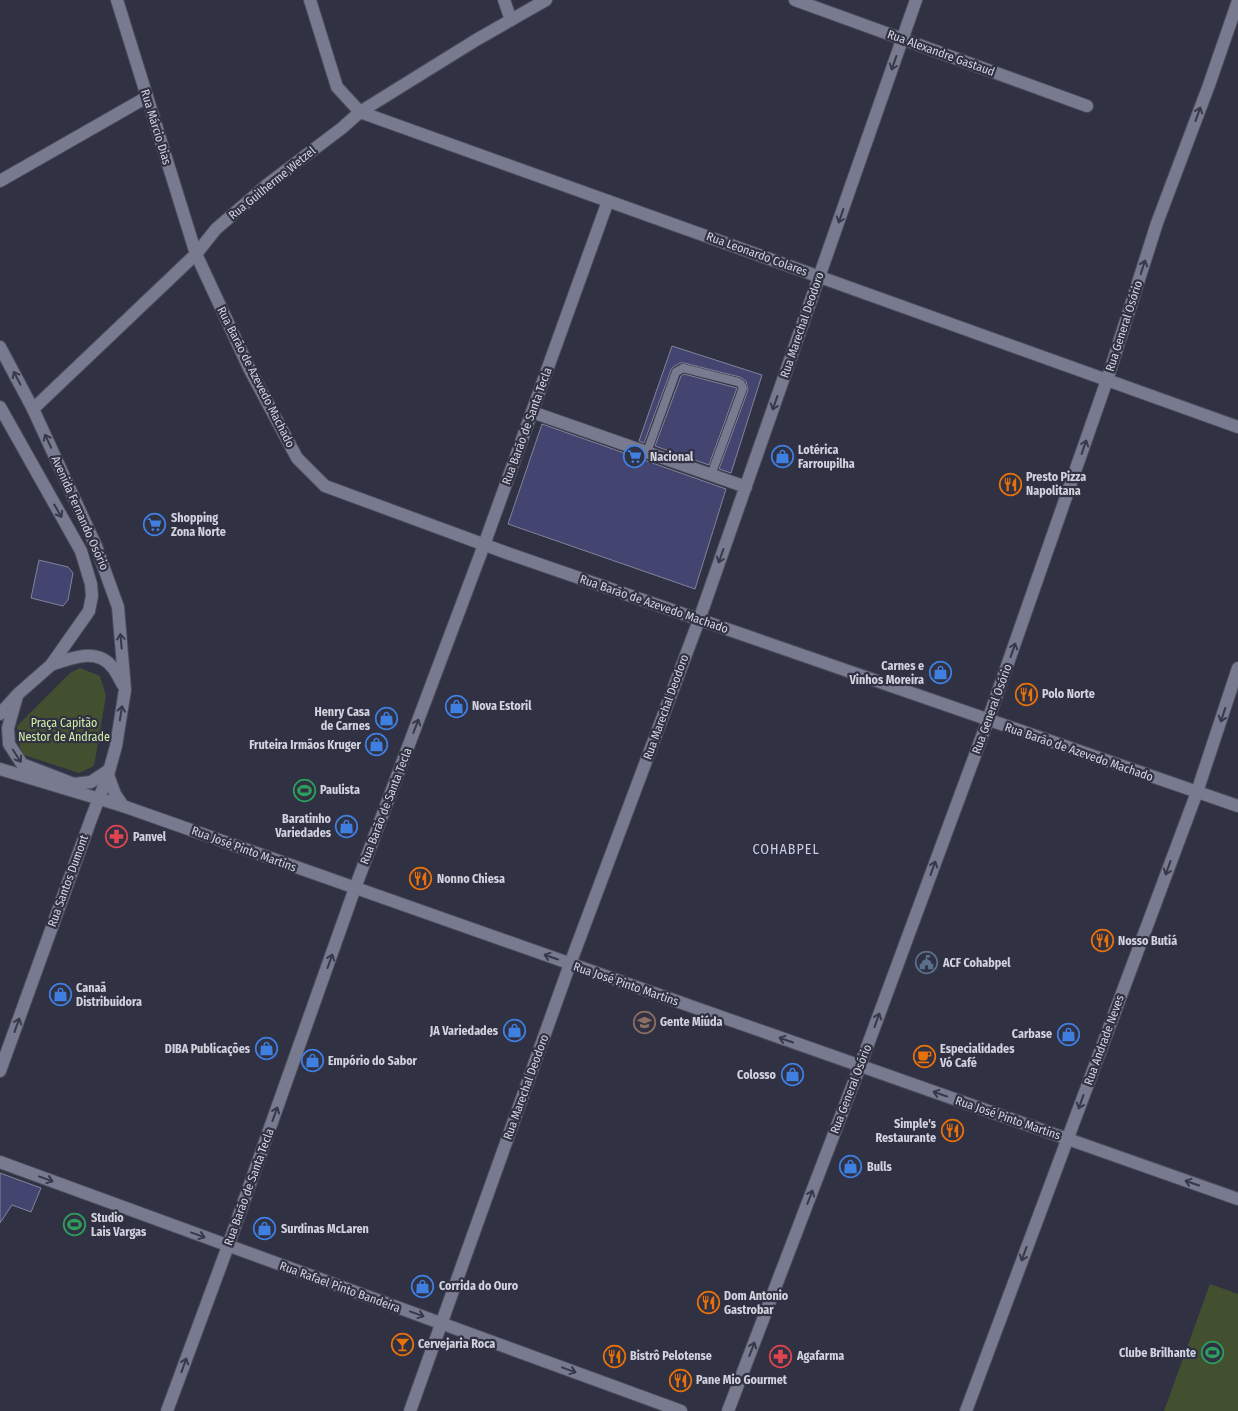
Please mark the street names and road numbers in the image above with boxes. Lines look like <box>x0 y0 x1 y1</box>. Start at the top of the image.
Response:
street label: Rua Alexandre Gastaud <box>885 27 997 79</box>
street label: Rua Márcio Dias <box>138 88 174 166</box>
street label: Rua Guilherme Wetzel <box>226 144 318 222</box>
street label: Rua Leonardo Colares <box>705 229 809 279</box>
street label: Rua Marechal Deodoro <box>777 270 827 380</box>
street label: Rua General Osório <box>1103 279 1145 373</box>
street label: Rua Barão de Azevedo Machado <box>214 304 298 450</box>
street label: Rua Barão de Santa Tecla <box>499 365 555 486</box>
street label: Avenida Fernando Osório <box>48 454 112 572</box>
street label: Rua Barão de Azevedo Machado <box>578 572 730 636</box>
street label: Rua Marechal Deodoro <box>640 652 692 762</box>
street label: Rua General Osório <box>969 662 1015 756</box>
street label: Rua Barão de Azevedo Machado <box>1003 720 1155 784</box>
street label: Rua Barão de Santa Tecla <box>357 746 415 866</box>
street label: Rua José Pinto Martins <box>190 824 298 874</box>
street label: Rua Santos Dumont <box>45 833 91 929</box>
street label: Rua José Pinto Martins <box>571 959 681 1009</box>
street label: Rua Andrade Neves <box>1081 993 1127 1087</box>
street label: Rua Marechal Deodoro <box>500 1032 552 1142</box>
street label: Rua General Osório <box>828 1042 874 1136</box>
street label: Rua José Pinto Martins <box>953 1093 1063 1143</box>
street label: Rua Barão de Santa Tecla <box>221 1126 277 1247</box>
street label: Rua Rafael Pinto Bandeira <box>278 1259 402 1315</box>

